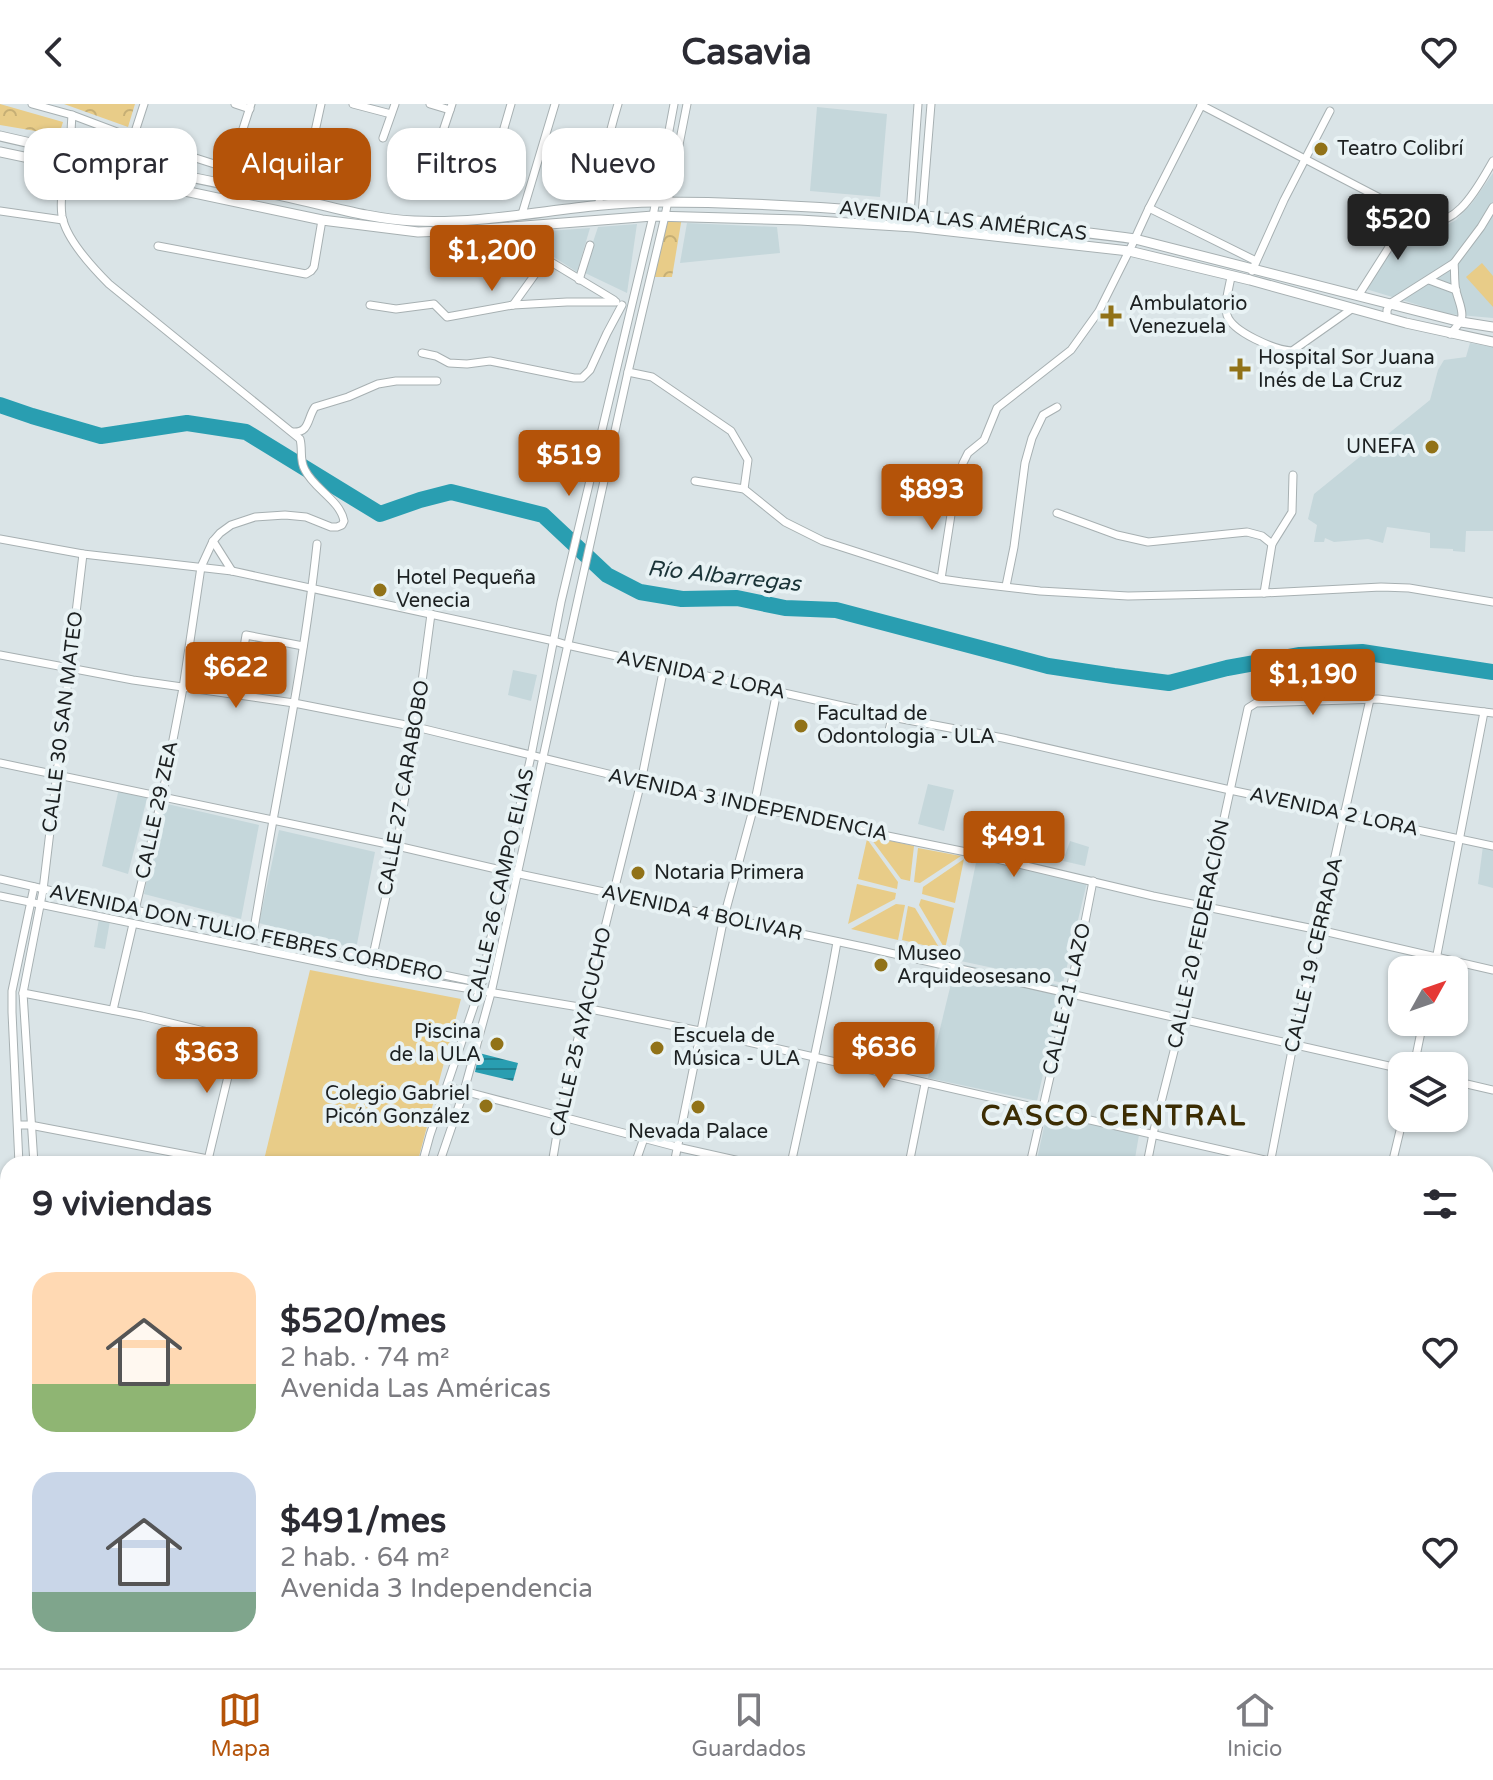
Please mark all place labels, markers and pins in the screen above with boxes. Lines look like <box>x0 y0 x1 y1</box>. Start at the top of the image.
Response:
place label: Teatro Colibrí <box>1337 137 1464 161</box>
marker: Teatro Colibrí <box>1312 140 1330 158</box>
pin: $520 <box>1351 194 1445 262</box>
pin: $1,200 <box>427 225 557 293</box>
place label: Ambulatorio Venezuela <box>1129 292 1247 339</box>
marker: Ambulatorio Venezuela <box>1100 305 1122 327</box>
place label: Hospital Sor Juana Inés de La Cruz <box>1258 346 1435 393</box>
marker: Hospital Sor Juana Inés de La Cruz <box>1229 358 1251 380</box>
pin: $519 <box>522 430 616 498</box>
place label: UNEFA <box>1346 435 1416 459</box>
marker: UNEFA <box>1423 438 1441 456</box>
pin: $893 <box>885 464 979 532</box>
place label: Hotel Pequeña Venecia <box>396 566 536 613</box>
marker: Hotel Pequeña Venecia <box>371 581 389 599</box>
pin: $622 <box>189 642 283 710</box>
pin: $1,190 <box>1248 649 1378 717</box>
place label: Facultad de Odontologia - ULA <box>817 702 995 749</box>
marker: Facultad de Odontologia - ULA <box>792 717 810 735</box>
pin: $491 <box>967 811 1061 879</box>
place label: Notaria Primera <box>654 861 804 885</box>
marker: Notaria Primera <box>629 864 647 882</box>
place label: Museo Arquideosesano <box>897 942 1051 989</box>
marker: Museo Arquideosesano <box>872 956 890 974</box>
place label: Piscina de la ULA <box>389 1020 481 1067</box>
pin: $636 <box>837 1022 931 1090</box>
place label: Escuela de Música - ULA <box>673 1024 800 1071</box>
pin: $363 <box>160 1027 254 1095</box>
marker: Piscina de la ULA <box>488 1035 506 1053</box>
marker: Escuela de Música - ULA <box>648 1039 666 1057</box>
place label: Colegio Gabriel Picón González <box>325 1082 470 1129</box>
marker: Colegio Gabriel Picón González <box>477 1097 495 1115</box>
marker: Nevada Palace <box>689 1098 707 1116</box>
place label: Nevada Palace <box>628 1120 768 1144</box>

